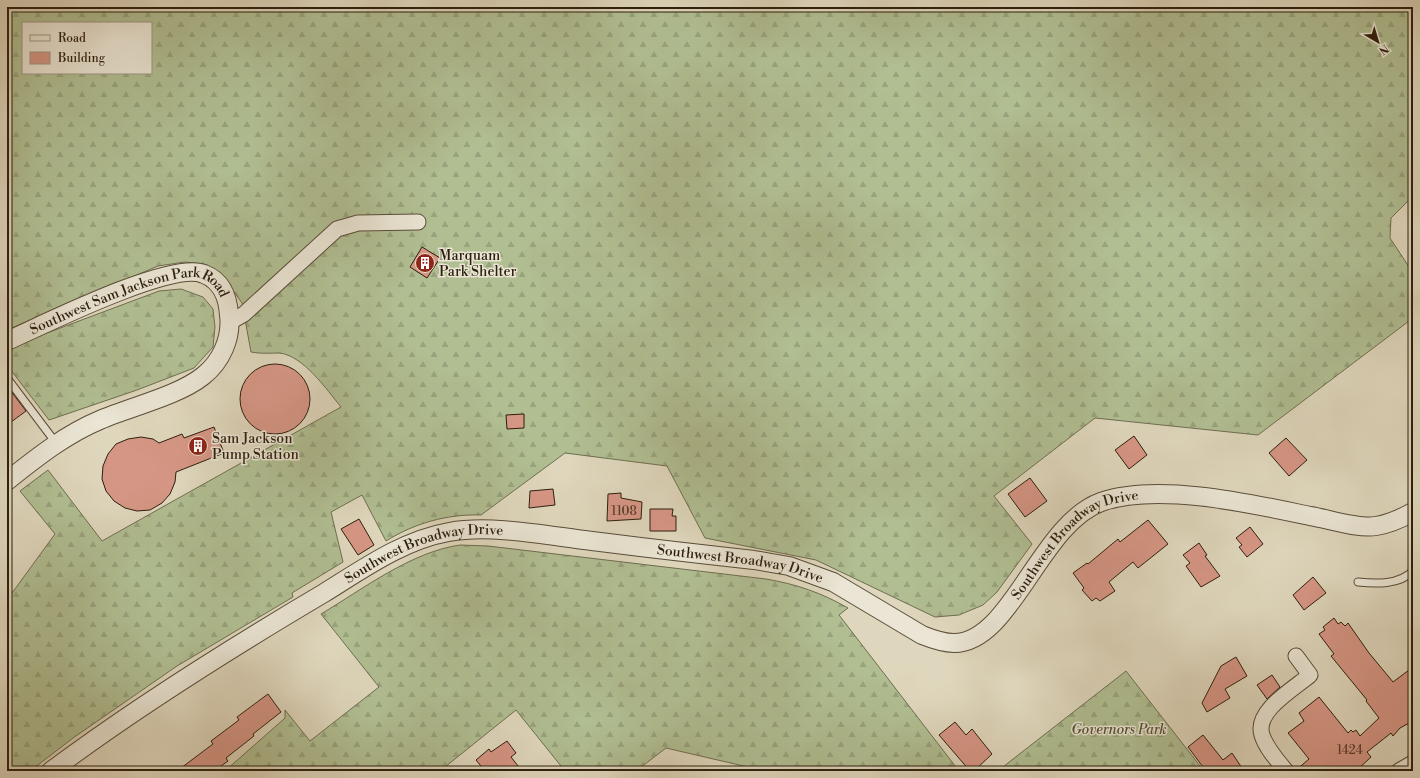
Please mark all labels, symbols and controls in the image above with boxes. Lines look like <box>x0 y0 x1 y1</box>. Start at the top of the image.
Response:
legend <box>22 22 152 74</box>
north arrow <box>1358 22 1398 62</box>
text: Road <box>58 31 86 46</box>
text: N <box>1376 41 1391 57</box>
text: Building <box>57 51 106 66</box>
place label: Marquam Park Shelter <box>439 247 517 281</box>
building icon: Marquam Park Shelter <box>414 252 436 274</box>
street label: Southwest Sam Jackson Park Road <box>27 264 233 339</box>
place label: Sam Jackson Pump Station <box>212 430 300 464</box>
building icon: Sam Jackson Pump Station <box>187 435 209 457</box>
street label: Southwest Broadway Drive <box>1008 487 1139 603</box>
house number: 1108 <box>611 504 637 519</box>
street label: Southwest Broadway Drive <box>341 521 504 588</box>
street label: Southwest Broadway Drive <box>656 541 826 588</box>
park label: Governors Park <box>1071 721 1167 739</box>
house number: 1424 <box>1337 743 1363 758</box>

